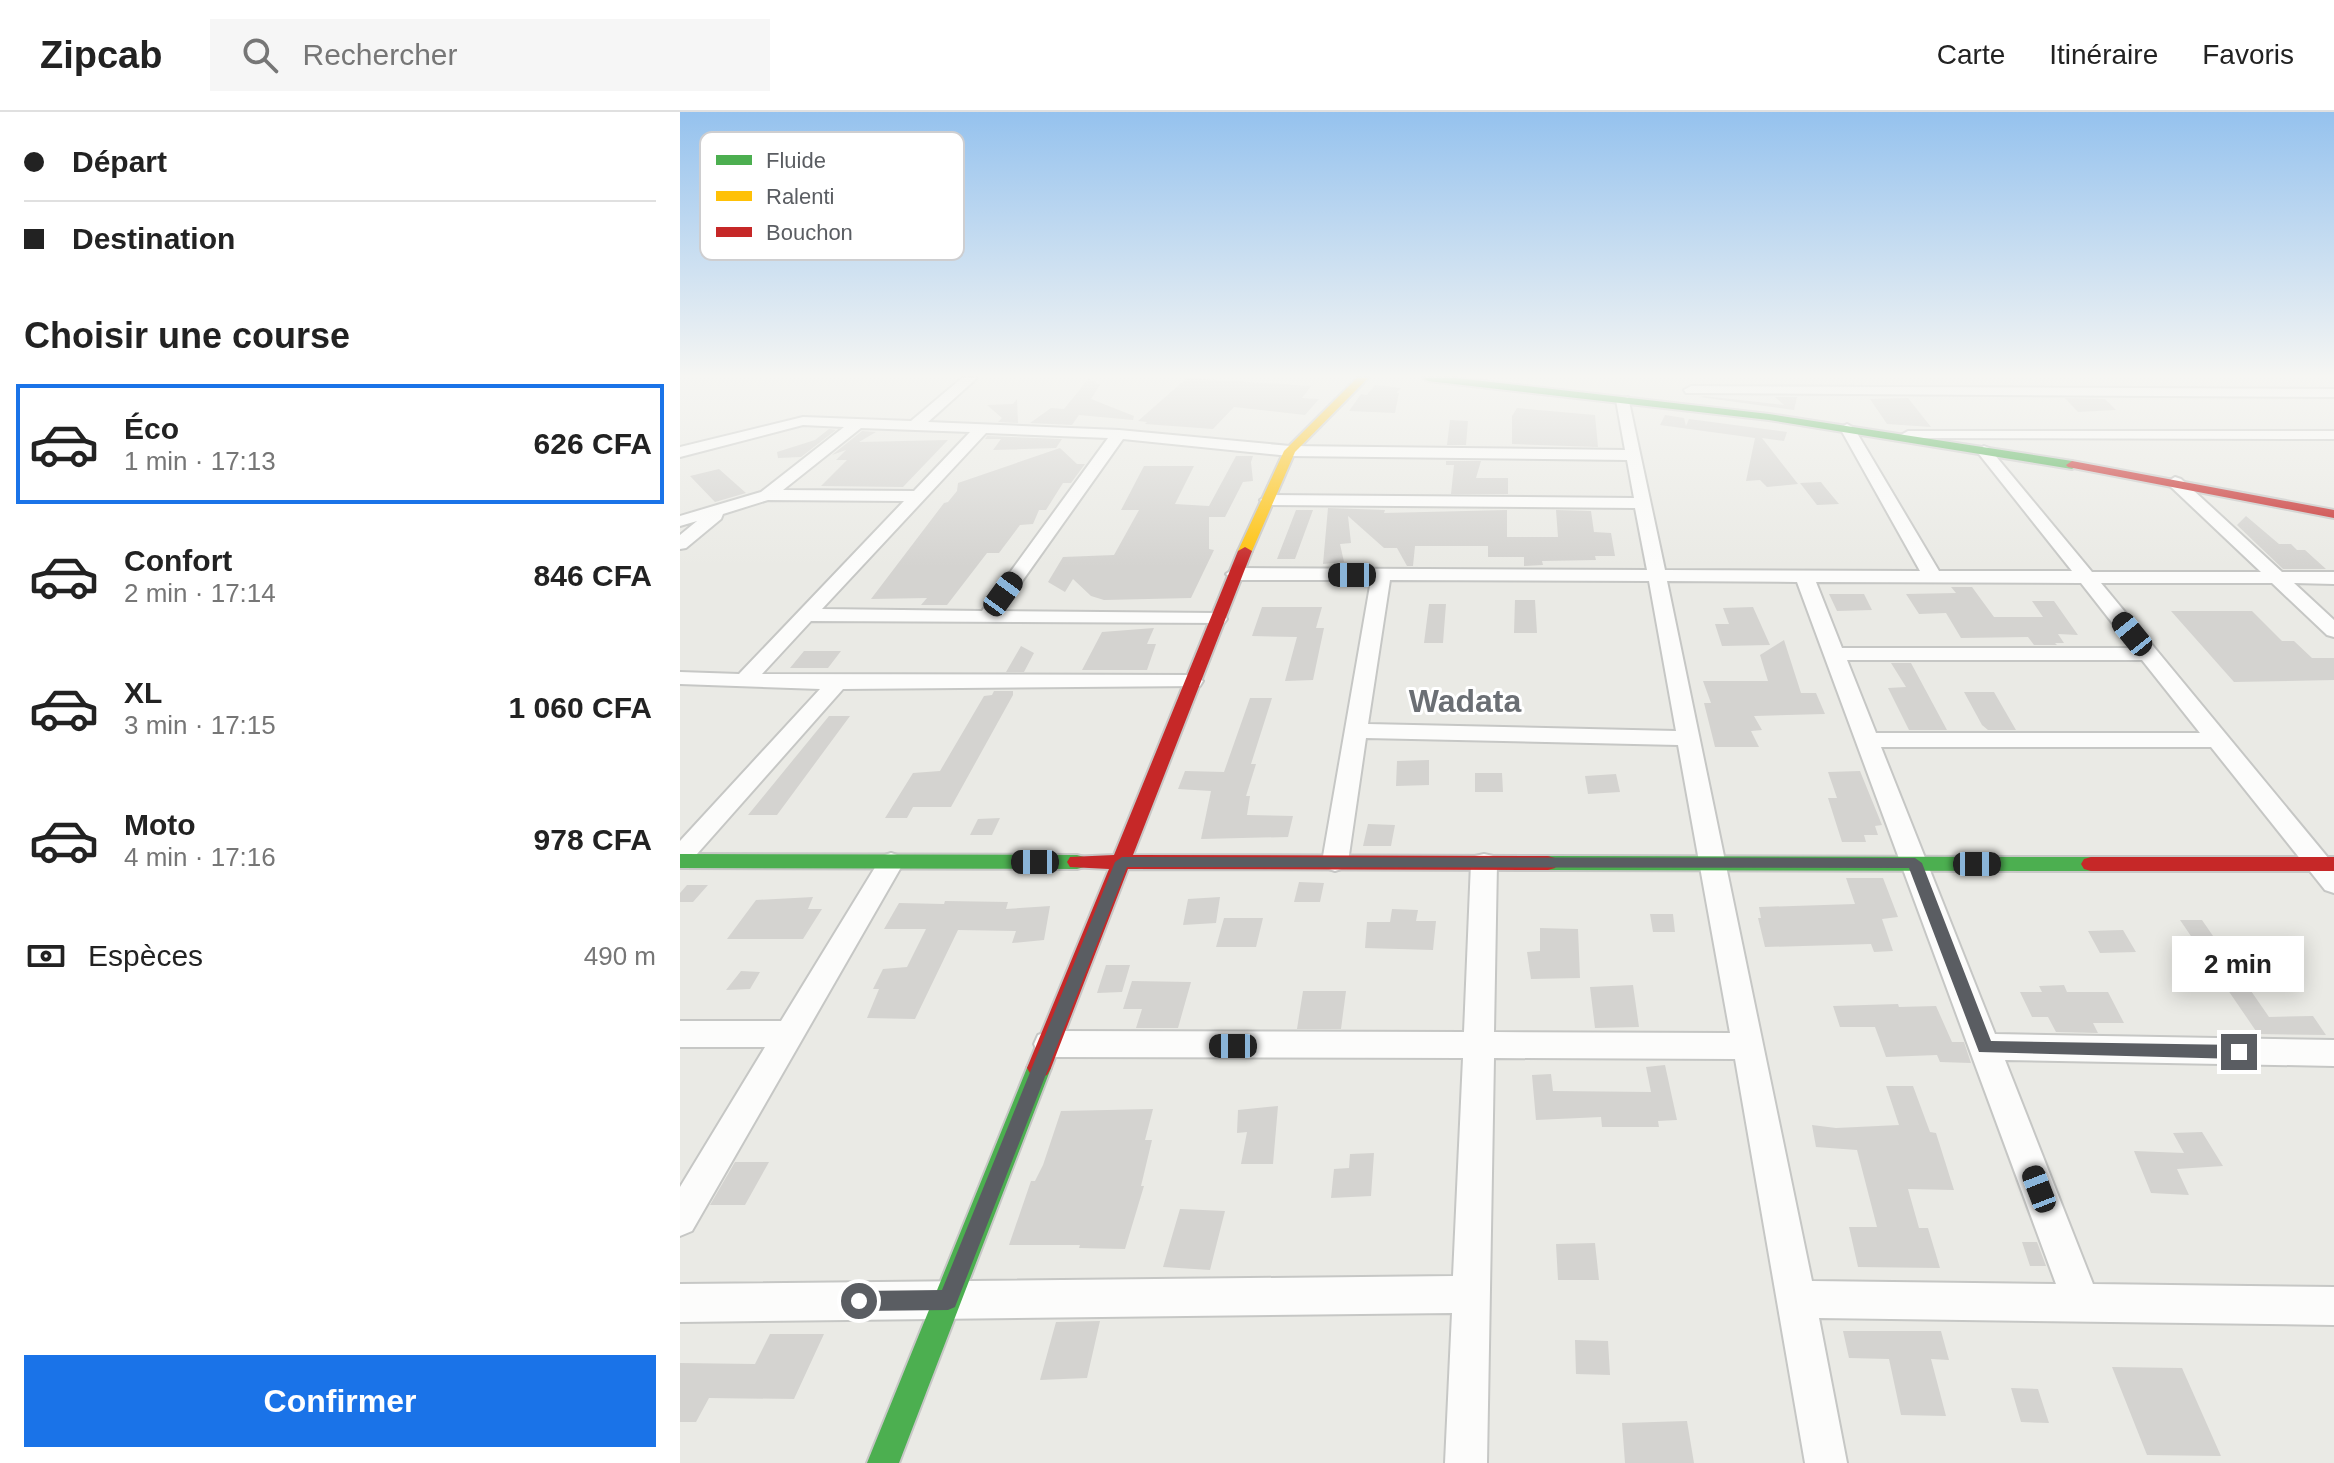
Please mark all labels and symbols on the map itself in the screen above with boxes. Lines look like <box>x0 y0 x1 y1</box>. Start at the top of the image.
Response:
legend <box>700 132 964 260</box>
text: Fluide <box>766 148 826 173</box>
text: Ralenti <box>766 184 834 209</box>
text: Bouchon <box>766 220 853 245</box>
car <box>1328 563 1376 587</box>
car <box>979 568 1027 620</box>
car <box>2108 608 2156 660</box>
district label: Wadata <box>1409 683 1522 719</box>
car <box>1011 850 1059 874</box>
car <box>1953 852 2001 876</box>
callout: 2 min <box>2173 936 2305 992</box>
car <box>1209 1034 1257 1058</box>
route end <box>2221 1034 2257 1070</box>
car <box>2019 1162 2059 1216</box>
route start <box>841 1283 877 1319</box>

